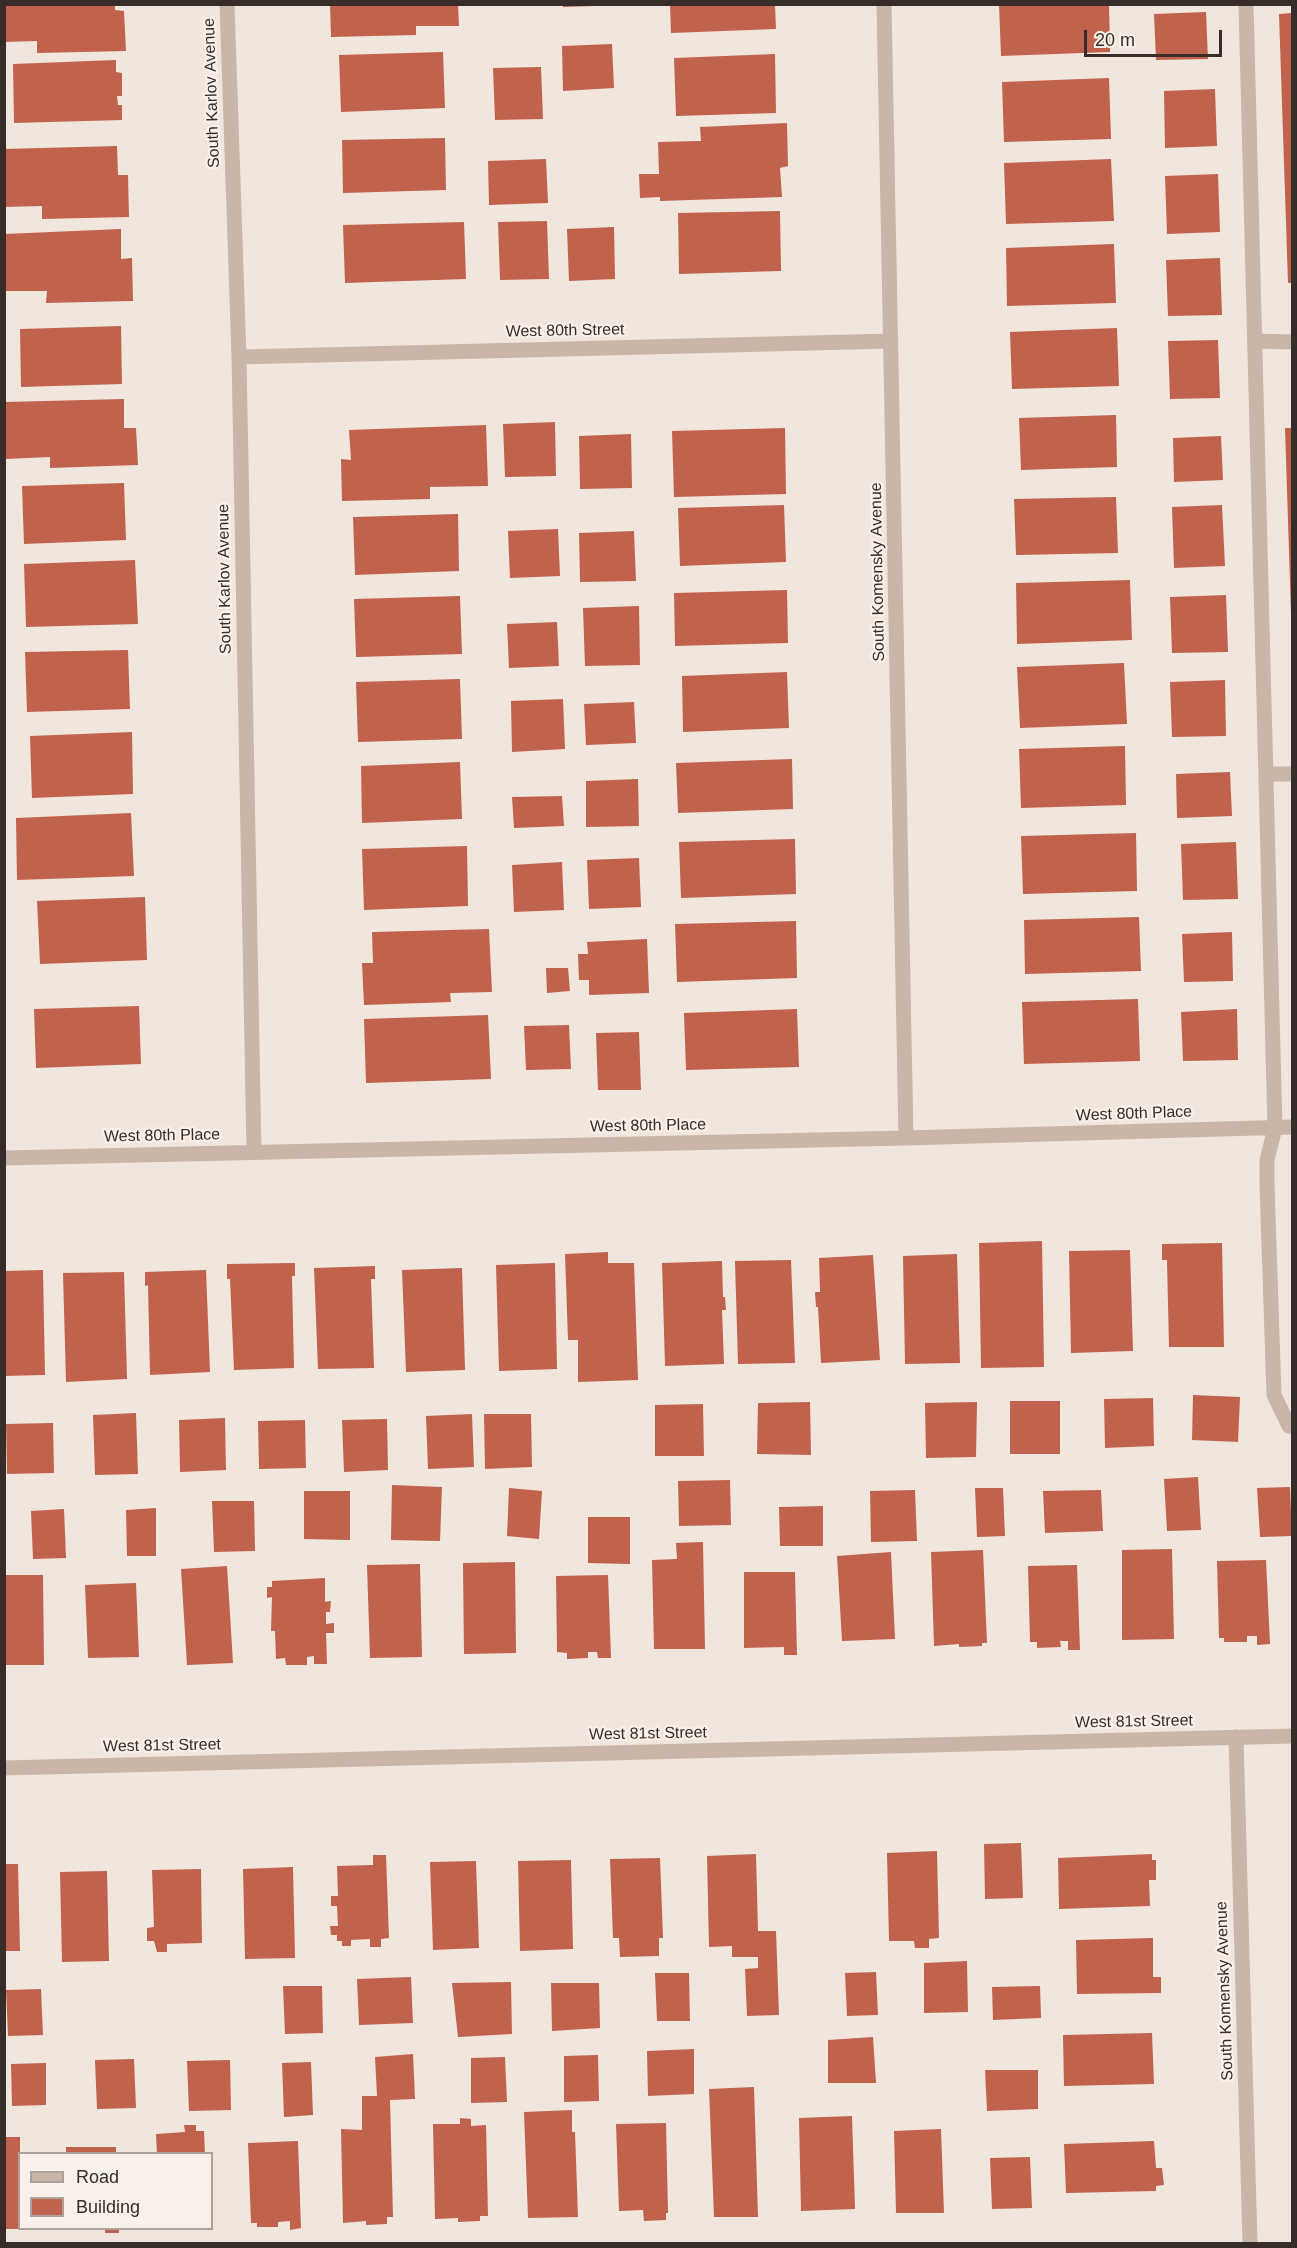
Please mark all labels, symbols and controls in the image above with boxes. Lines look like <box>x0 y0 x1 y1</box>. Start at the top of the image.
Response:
street label: South Karlov Avenue <box>200 18 224 168</box>
scale bar <box>1087 18 1225 56</box>
text: 20 m <box>1095 30 1135 50</box>
street label: West 80th Street <box>505 320 625 342</box>
street label: South Komensky Avenue <box>867 482 889 662</box>
street label: South Karlov Avenue <box>214 504 236 654</box>
street label: West 80th Place <box>1076 1102 1192 1126</box>
street label: West 80th Place <box>590 1115 706 1137</box>
street label: West 80th Place <box>104 1125 220 1147</box>
street label: West 81st Street <box>1075 1711 1193 1733</box>
street label: West 81st Street <box>589 1723 707 1745</box>
street label: West 81st Street <box>103 1735 221 1757</box>
street label: South Komensky Avenue <box>1212 1901 1238 2081</box>
legend <box>18 2152 213 2230</box>
text: Road <box>76 2167 119 2187</box>
text: Building <box>76 2197 140 2217</box>

